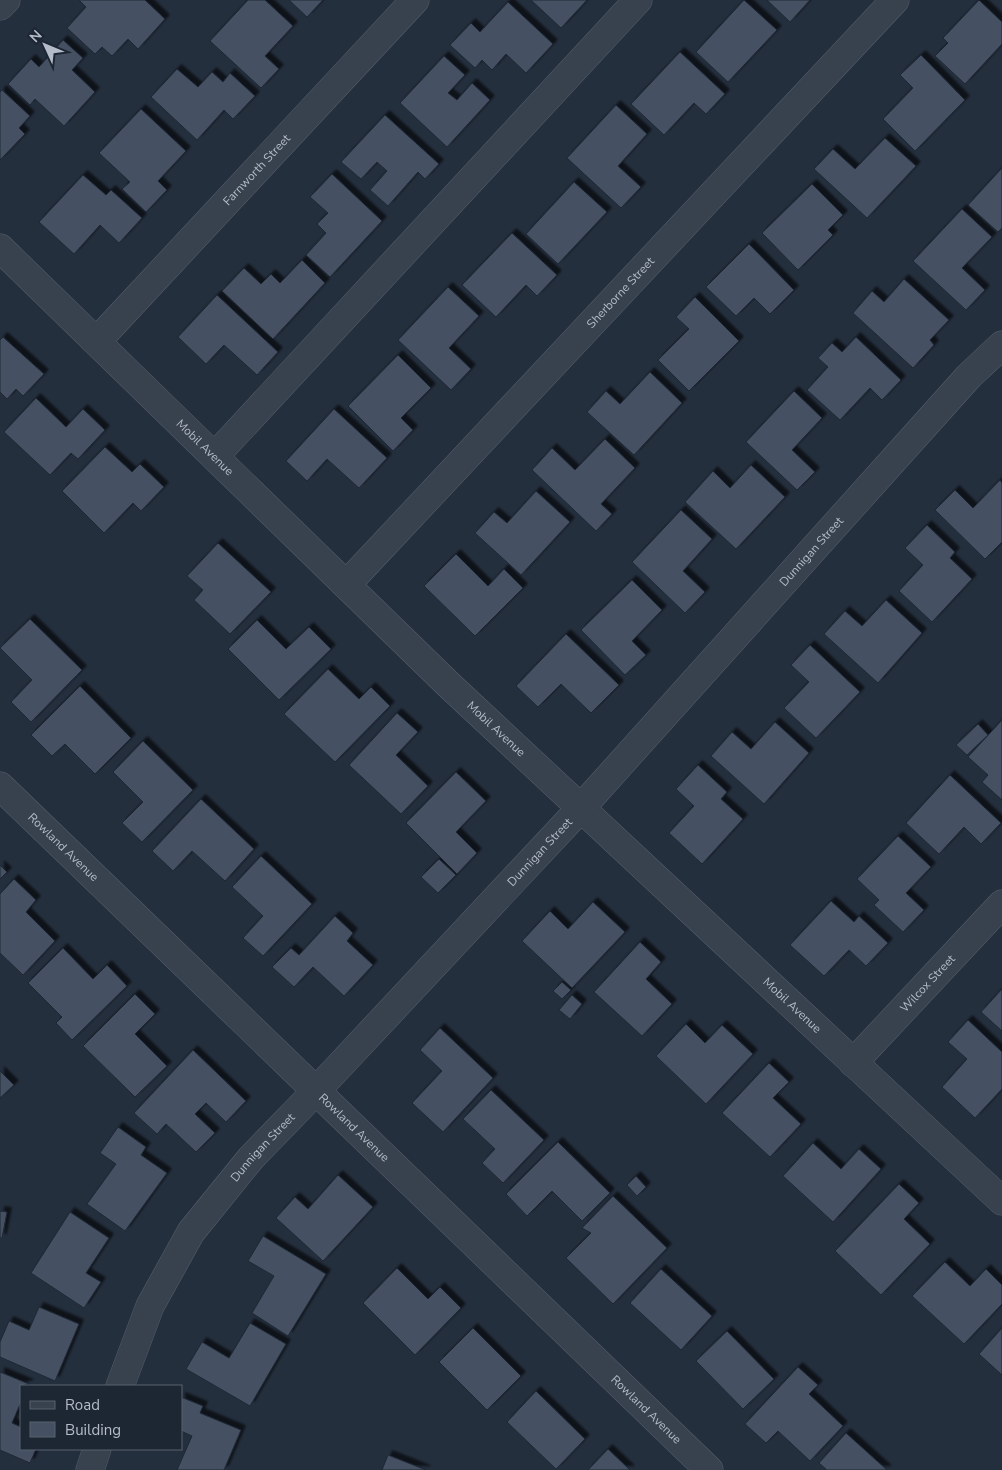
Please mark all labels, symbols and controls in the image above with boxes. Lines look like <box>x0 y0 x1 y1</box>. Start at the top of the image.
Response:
north arrow <box>20 20 70 70</box>
text: N <box>26 26 46 47</box>
street label: Farnworth Street <box>219 130 294 209</box>
street label: Sherborne Street <box>583 253 658 332</box>
street label: Mobil Avenue <box>173 416 237 479</box>
street label: Dunnigan Street <box>776 513 847 590</box>
street label: Mobil Avenue <box>464 698 529 760</box>
street label: Rowland Avenue <box>25 809 102 885</box>
street label: Dunnigan Street <box>504 814 576 890</box>
street label: Wilcox Street <box>897 951 959 1016</box>
street label: Mobil Avenue <box>760 974 825 1036</box>
street label: Rowland Avenue <box>315 1090 393 1165</box>
street label: Dunnigan Street <box>227 1109 299 1185</box>
street label: Rowland Avenue <box>607 1372 685 1447</box>
legend <box>20 1385 182 1450</box>
text: Road <box>65 1395 100 1415</box>
text: Building <box>65 1420 121 1440</box>

